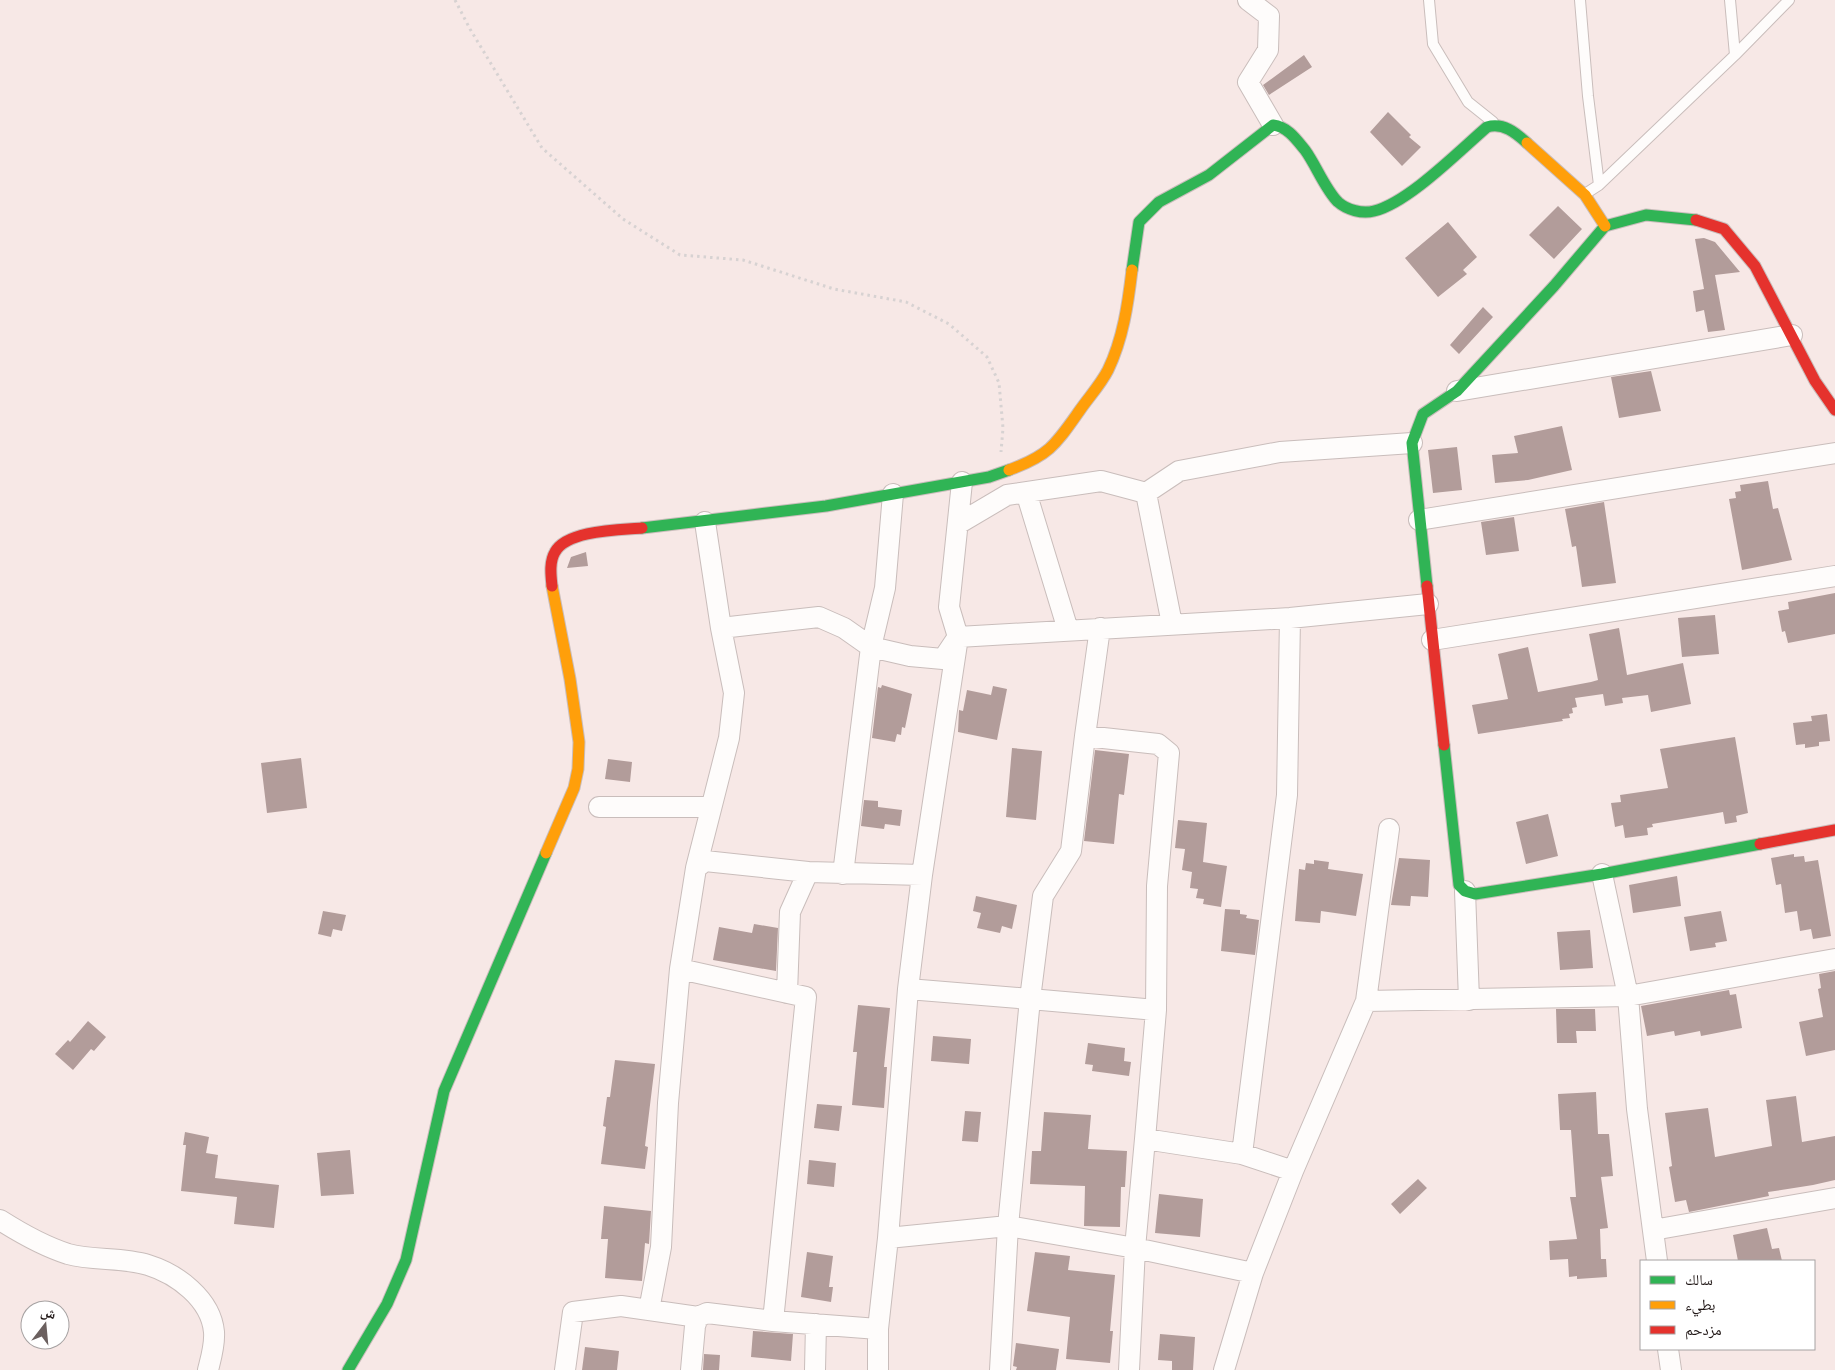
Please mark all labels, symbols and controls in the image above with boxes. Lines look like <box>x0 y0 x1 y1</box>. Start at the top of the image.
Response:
legend <box>1640 1260 1815 1350</box>
text: سالك <box>1685 1270 1713 1290</box>
text: بطيء <box>1685 1295 1715 1317</box>
north arrow <box>20 1300 70 1350</box>
text: ش <box>39 1302 58 1323</box>
text: مزدحم <box>1685 1320 1722 1340</box>

